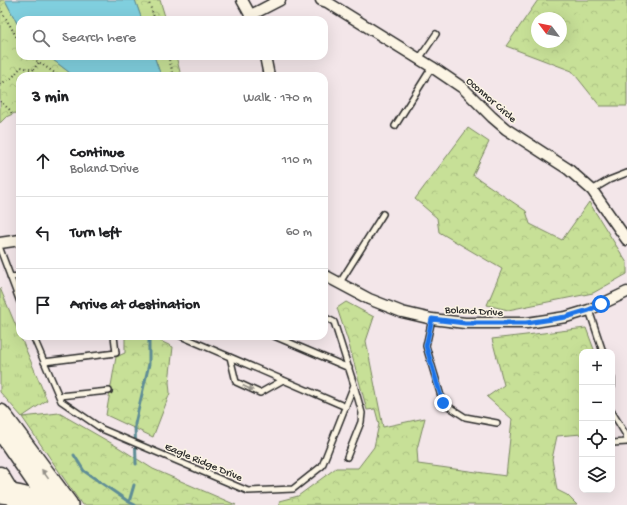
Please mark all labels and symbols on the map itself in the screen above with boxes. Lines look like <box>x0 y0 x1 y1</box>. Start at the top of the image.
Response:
north arrow <box>531 12 567 48</box>
street label: Oconnor Circle <box>463 75 519 126</box>
route start <box>592 295 610 313</box>
street label: Boland Drive <box>444 304 504 320</box>
one-way arrow <box>242 384 254 391</box>
route end <box>434 394 452 412</box>
street label: Eagle Ridge Drive <box>163 441 244 485</box>
one-way arrow <box>41 468 49 479</box>

